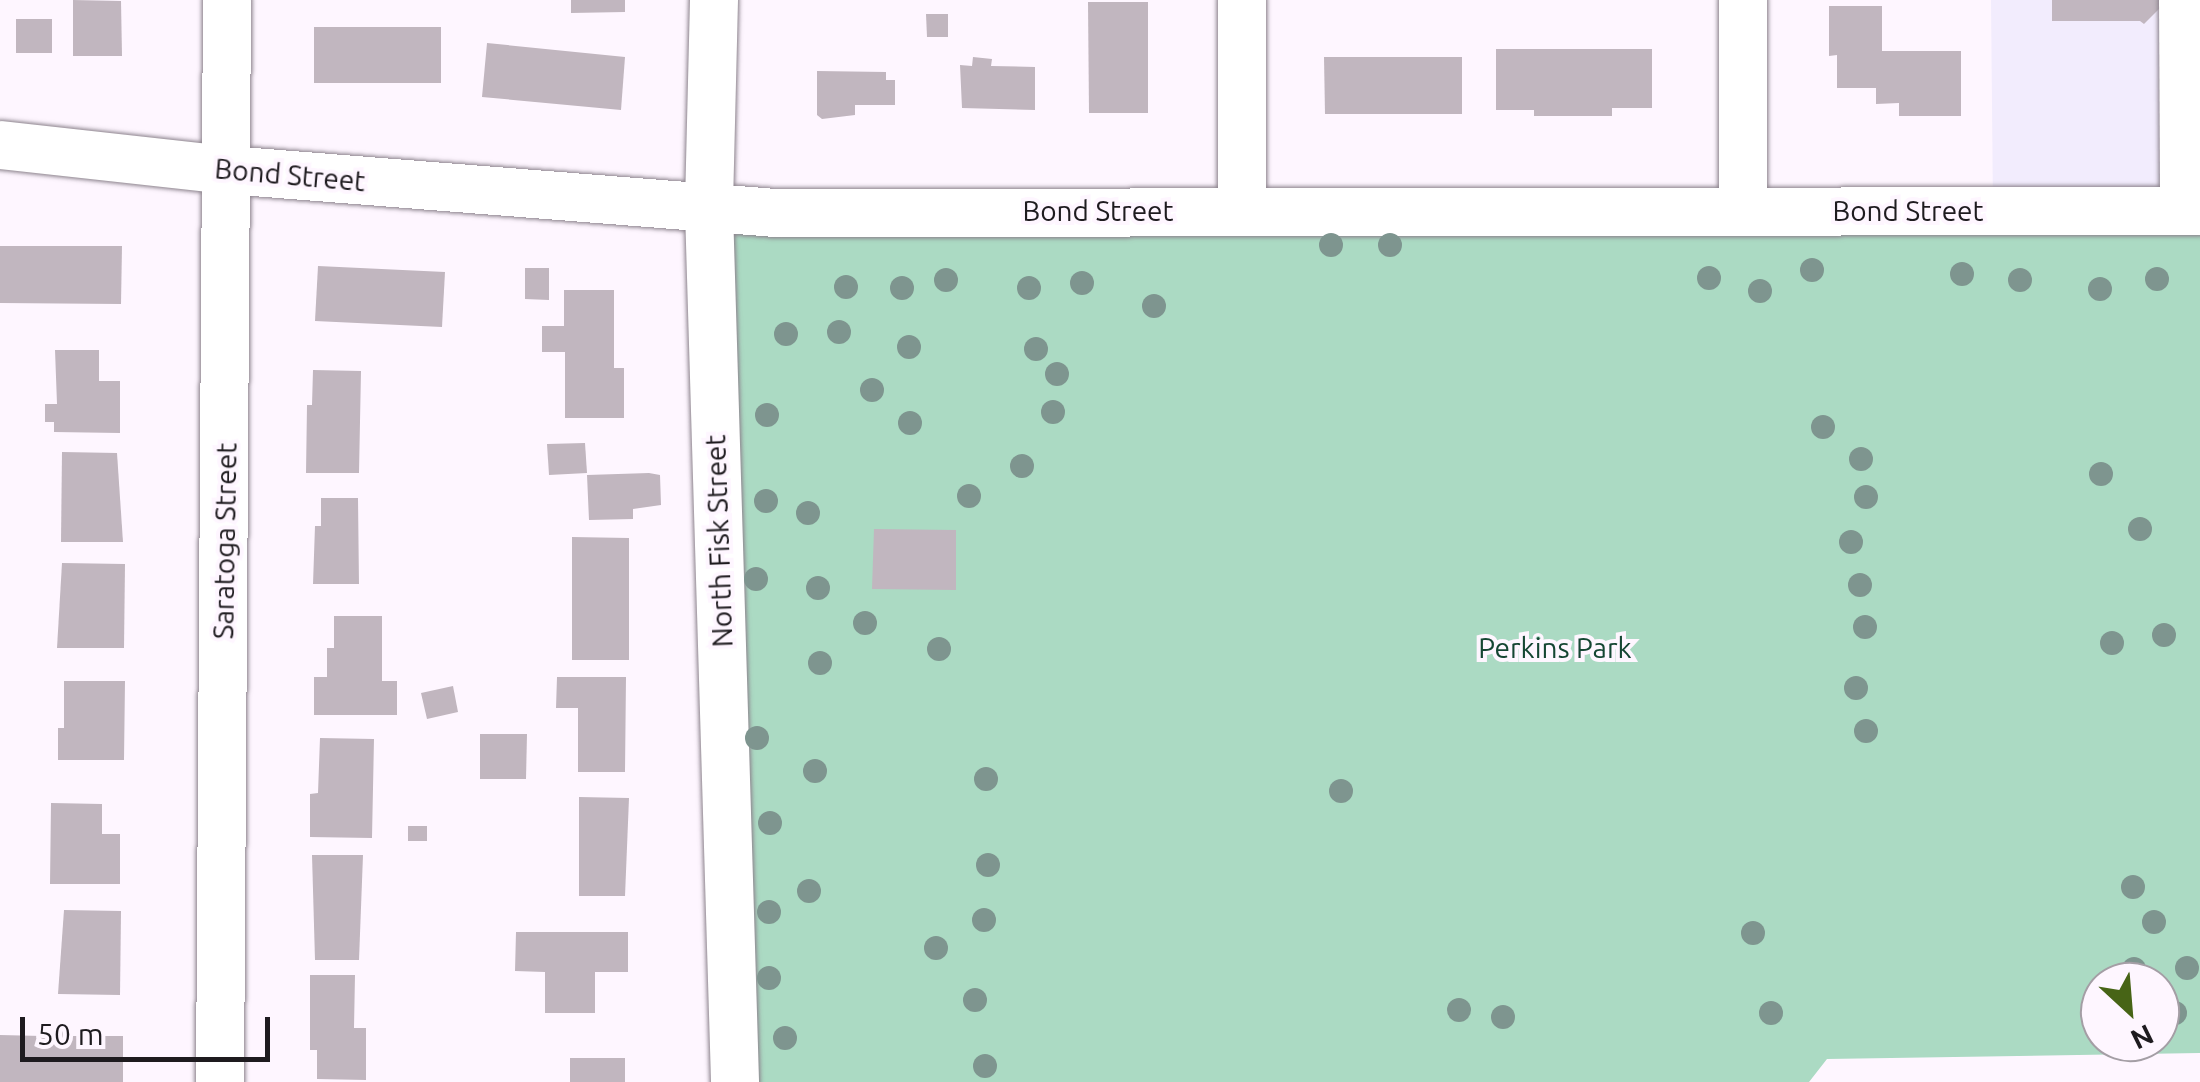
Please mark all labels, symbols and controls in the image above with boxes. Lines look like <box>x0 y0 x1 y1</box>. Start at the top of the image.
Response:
street label: Bond Street <box>213 152 367 198</box>
street label: Bond Street <box>1022 194 1174 228</box>
street label: Bond Street <box>1832 194 1984 228</box>
street label: North Fisk Street <box>698 434 740 648</box>
street label: Saratoga Street <box>206 442 244 640</box>
park label: Perkins Park <box>1478 631 1632 665</box>
north arrow <box>2080 962 2180 1062</box>
scale bar <box>25 997 275 1059</box>
text: 50 m <box>37 1017 104 1051</box>
text: N <box>2126 1019 2159 1056</box>

